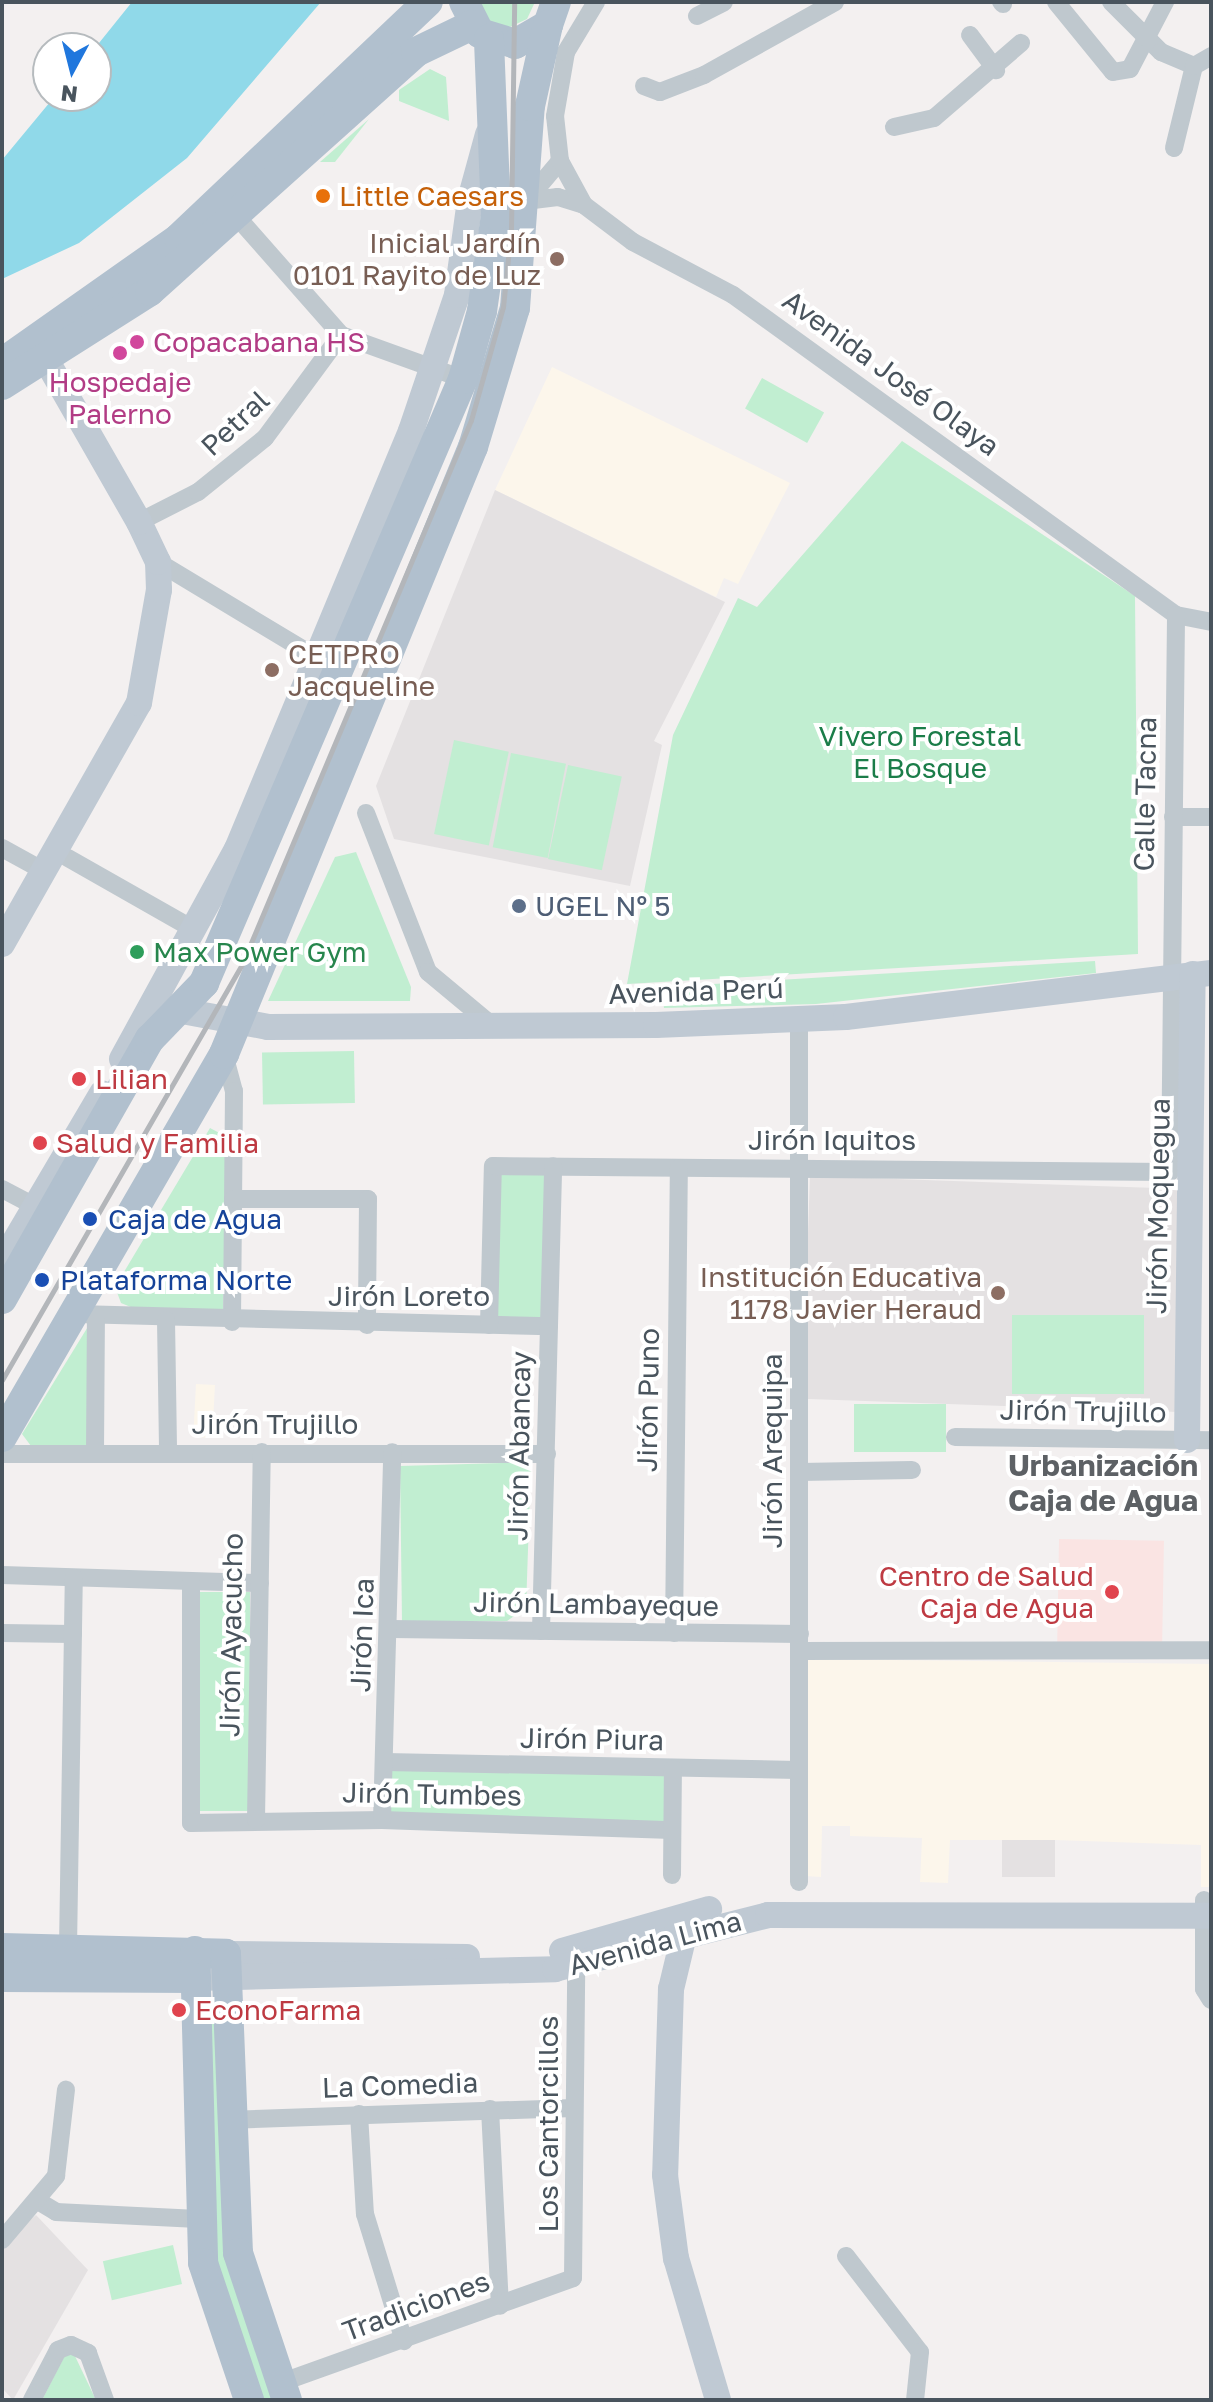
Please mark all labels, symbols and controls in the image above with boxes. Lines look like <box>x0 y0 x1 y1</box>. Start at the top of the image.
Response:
north arrow <box>32 32 112 112</box>
text: N <box>59 80 79 109</box>
place label: Little Caesars <box>339 179 524 213</box>
marker: Little Caesars <box>314 187 332 205</box>
place label: Inicial Jardín 0101 Rayito de Luz <box>293 226 541 292</box>
marker: Inicial Jardín 0101 Rayito de Luz <box>548 250 566 268</box>
street label: Avenida José Olaya <box>776 283 1006 463</box>
place label: Copacabana HS <box>153 325 365 359</box>
marker: Copacabana HS <box>128 333 146 351</box>
marker: Hospedaje Palerno <box>111 344 129 362</box>
place label: Hospedaje Palerno <box>48 365 192 431</box>
street label: Petral <box>194 383 276 463</box>
place label: CETPRO Jacqueline <box>288 637 435 703</box>
marker: CETPRO Jacqueline <box>263 661 281 679</box>
street label: Calle Tacna <box>1127 716 1163 872</box>
park label: Vivero Forestal El Bosque <box>819 719 1021 785</box>
place label: UGEL Nº 5 <box>535 889 670 923</box>
marker: UGEL Nº 5 <box>510 897 528 915</box>
place label: Max Power Gym <box>153 935 367 969</box>
marker: Max Power Gym <box>128 943 146 961</box>
street label: Avenida Perú <box>608 971 784 1011</box>
place label: Lilian <box>95 1062 168 1096</box>
marker: Lilian <box>70 1070 88 1088</box>
street label: Jirón Moquegua <box>1139 1098 1177 1314</box>
street label: Jirón Iquitos <box>748 1123 916 1157</box>
place label: Salud y Familia <box>56 1126 259 1160</box>
marker: Salud y Familia <box>31 1134 49 1152</box>
place label: Caja de Agua <box>108 1202 282 1236</box>
marker: Caja de Agua <box>79 1208 101 1230</box>
place label: Institución Educativa 1178 Javier Heraud <box>699 1260 982 1326</box>
place label: Plataforma Norte <box>60 1263 292 1297</box>
marker: Plataforma Norte <box>31 1269 53 1291</box>
street label: Jirón Loreto <box>328 1279 490 1313</box>
marker: Institución Educativa 1178 Javier Heraud <box>989 1284 1007 1302</box>
street label: Jirón Puno <box>630 1328 666 1472</box>
street label: Jirón Abancay <box>501 1351 537 1541</box>
street label: Jirón Arequipa <box>755 1353 789 1549</box>
street label: Jirón Trujillo <box>999 1393 1167 1429</box>
street label: Jirón Trujillo <box>192 1407 358 1441</box>
district label: Urbanización Caja de Agua <box>1008 1447 1198 1518</box>
street label: Jirón Ayacucho <box>212 1533 250 1737</box>
place label: Centro de Salud Caja de Agua <box>879 1559 1094 1625</box>
street label: Jirón Ica <box>343 1577 381 1693</box>
marker: Centro de Salud Caja de Agua <box>1101 1581 1123 1603</box>
street label: Jirón Lambayeque <box>473 1585 719 1623</box>
street label: Jirón Piura <box>520 1721 664 1757</box>
street label: Jirón Tumbes <box>342 1776 522 1812</box>
street label: Avenida Lima <box>565 1904 745 1982</box>
place label: EconoFarma <box>195 1993 361 2027</box>
marker: EconoFarma <box>170 2001 188 2019</box>
street label: Los Cantorcillos <box>531 2016 565 2232</box>
street label: La Comedia <box>321 2065 479 2105</box>
street label: Tradiciones <box>338 2264 494 2348</box>

